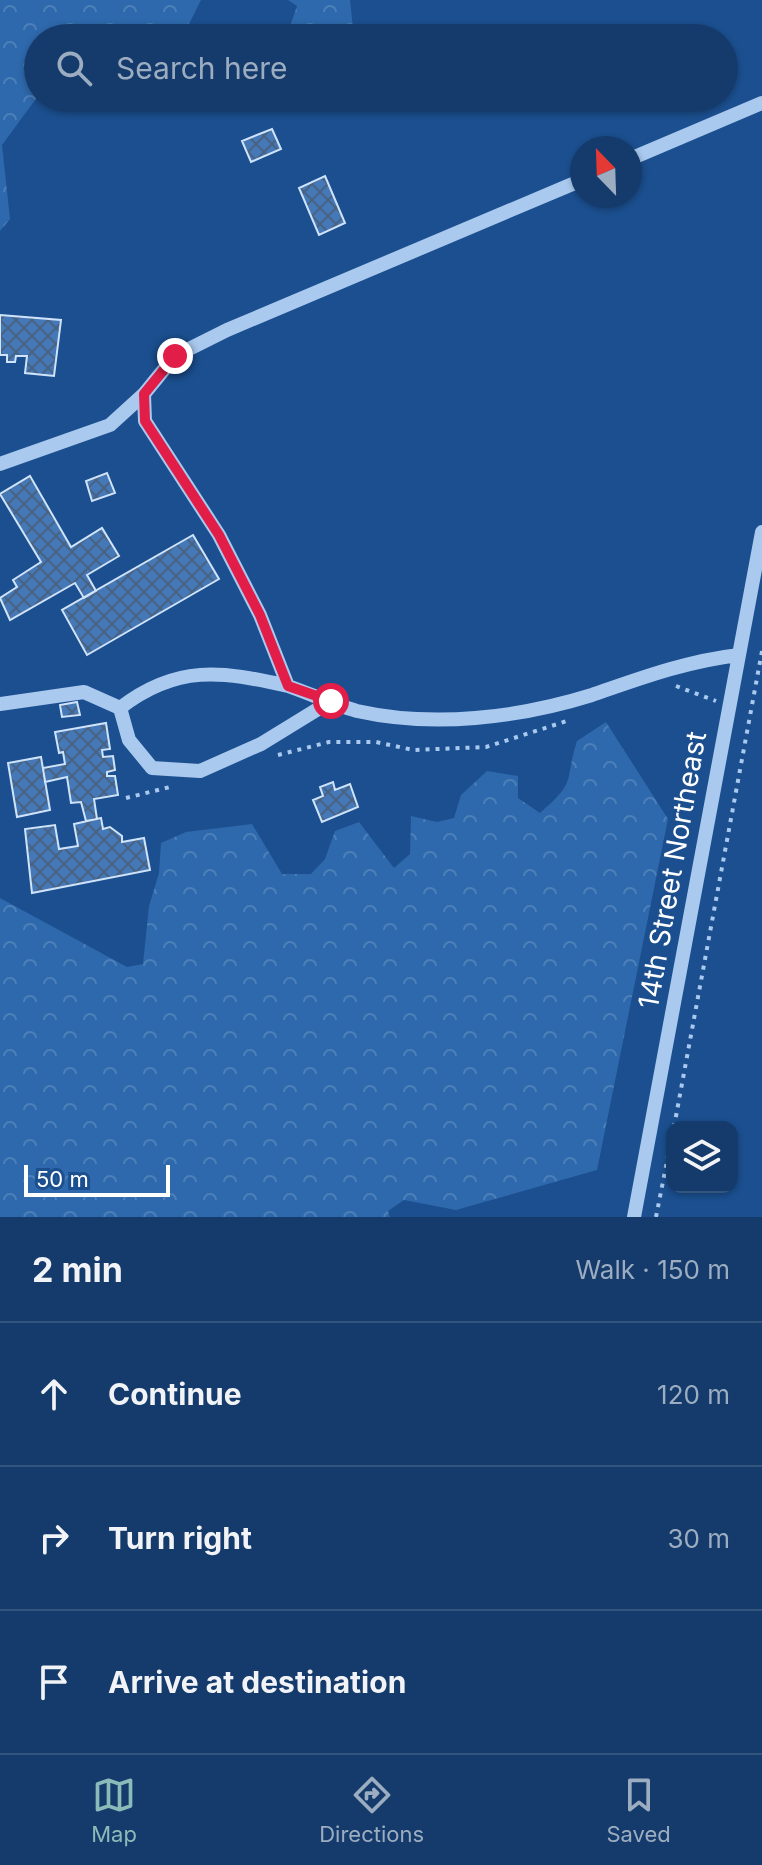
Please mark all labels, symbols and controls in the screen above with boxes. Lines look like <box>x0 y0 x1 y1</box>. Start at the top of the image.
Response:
search box <box>24 24 738 112</box>
icon: search <box>52 46 96 90</box>
text: Search here <box>116 50 288 86</box>
north arrow <box>570 136 642 208</box>
route end <box>157 338 193 374</box>
route start <box>313 683 349 719</box>
street label: 14th Street Northeast <box>631 729 713 1011</box>
map controls <box>666 1121 738 1193</box>
button: layers <box>666 1121 738 1193</box>
scale bar <box>24 1161 170 1197</box>
text: 50 m <box>36 1166 89 1192</box>
text: 2 min <box>32 1249 123 1290</box>
text: Walk · 150 m <box>576 1254 730 1285</box>
icon: ahead <box>32 1372 76 1416</box>
text: Continue <box>108 1376 242 1412</box>
text: 120 m <box>657 1379 730 1410</box>
icon: right <box>32 1516 76 1560</box>
text: Turn right <box>108 1520 252 1556</box>
text: 30 m <box>667 1523 730 1554</box>
icon: arrive <box>32 1660 76 1704</box>
text: Arrive at destination <box>108 1664 406 1700</box>
tab: Map <box>91 1773 137 1847</box>
tab: Directions <box>319 1773 424 1847</box>
tab: Saved <box>606 1773 671 1847</box>

